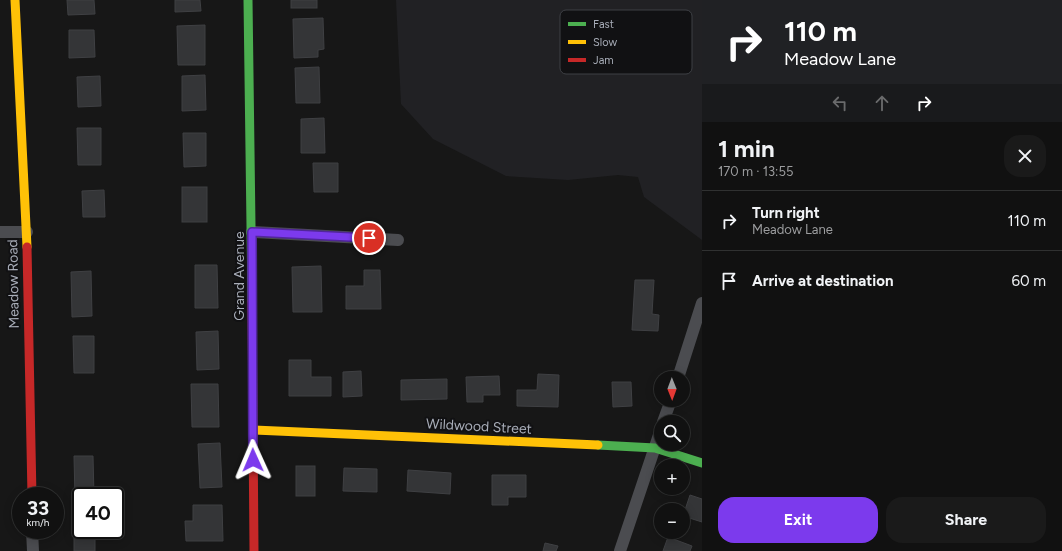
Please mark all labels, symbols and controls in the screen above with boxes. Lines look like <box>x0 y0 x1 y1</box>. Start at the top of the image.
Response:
legend <box>560 10 692 74</box>
text: 110 m <box>784 14 857 48</box>
icon: right <box>718 16 770 68</box>
text: Fast <box>593 18 614 31</box>
text: Slow <box>593 36 617 49</box>
text: Meadow Lane <box>784 48 896 70</box>
text: Jam <box>593 54 614 67</box>
icon: left <box>829 92 851 114</box>
icon: ahead <box>871 92 893 114</box>
icon: right <box>913 92 935 114</box>
text: 1 min <box>718 134 775 163</box>
button: close <box>1004 135 1046 177</box>
text: 170 m · 13:55 <box>718 164 793 179</box>
text: Turn right <box>752 204 820 222</box>
icon: right <box>718 210 740 232</box>
text: 110 m <box>1008 212 1046 230</box>
pin <box>352 221 386 255</box>
text: Meadow Lane <box>752 222 833 237</box>
icon: arrive <box>358 227 380 249</box>
street label: Grand Avenue <box>231 231 248 321</box>
street label: Meadow Road <box>4 239 23 329</box>
icon: arrive <box>718 270 740 292</box>
text: Arrive at destination <box>752 272 893 290</box>
text: 60 m <box>1011 272 1046 290</box>
north arrow <box>654 371 690 407</box>
map controls <box>654 371 690 539</box>
street label: Wildwood Street <box>426 415 532 438</box>
button: search <box>654 415 690 451</box>
position arrow <box>232 439 274 481</box>
button: + <box>654 459 690 495</box>
speed limit sign: 40 <box>72 487 124 539</box>
text: 33 <box>27 496 49 520</box>
button: Exit <box>718 497 878 543</box>
button: Share <box>886 497 1046 543</box>
button: − <box>654 503 690 539</box>
text: km/h <box>27 516 49 529</box>

